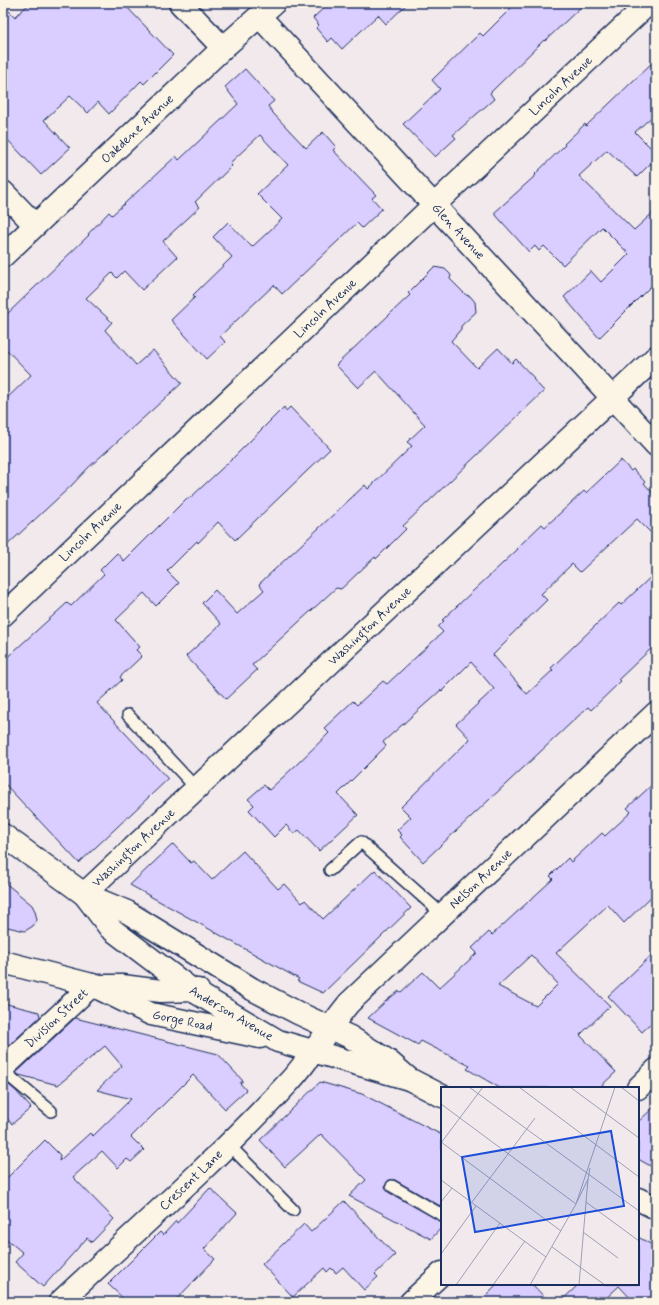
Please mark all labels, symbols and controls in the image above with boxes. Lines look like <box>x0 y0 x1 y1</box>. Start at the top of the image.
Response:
street label: Lincoln Avenue <box>526 52 596 119</box>
street label: Oakdene Avenue <box>98 90 177 167</box>
street label: Glen Avenue <box>428 199 489 263</box>
street label: Lincoln Avenue <box>290 274 360 342</box>
street label: Lincoln Avenue <box>56 498 126 565</box>
street label: Washington Avenue <box>325 582 415 669</box>
street label: Washington Avenue <box>88 804 179 891</box>
street label: Nelson Avenue <box>445 845 516 913</box>
street label: Anderson Avenue <box>186 982 277 1045</box>
street label: Division Street <box>21 985 92 1052</box>
street label: Gorge Road <box>151 1006 214 1035</box>
inset map <box>441 1087 639 1285</box>
street label: Crescent Lane <box>156 1146 227 1214</box>

